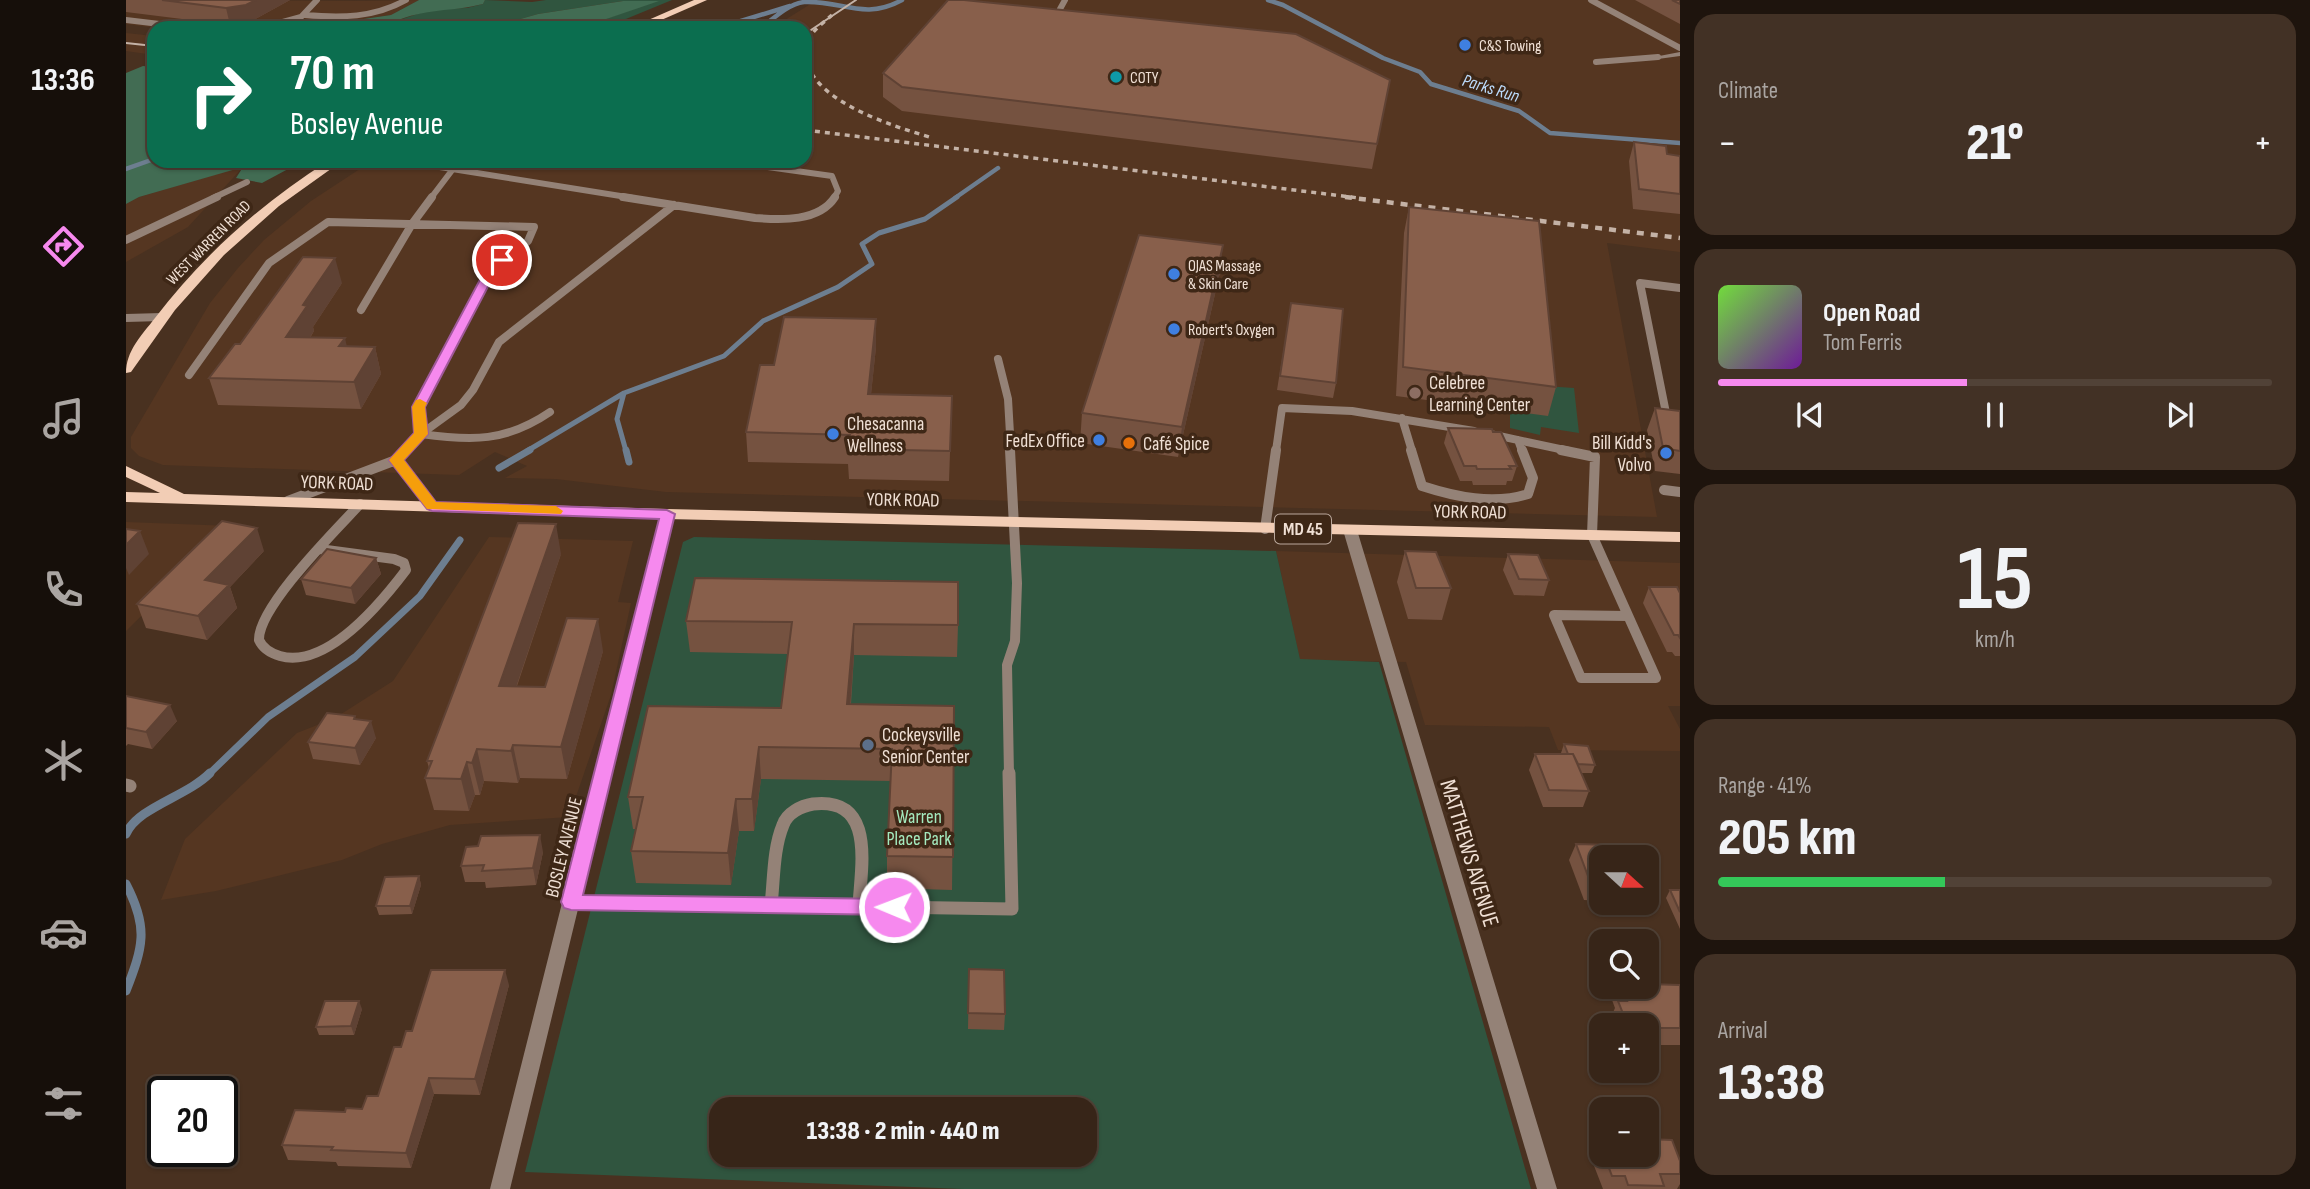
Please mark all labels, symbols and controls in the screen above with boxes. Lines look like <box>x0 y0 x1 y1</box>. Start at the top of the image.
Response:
marker: C&S Towing <box>1457 37 1473 53</box>
place label: C&S Towing <box>1479 37 1541 56</box>
text: 70 m <box>290 45 375 104</box>
icon: right <box>175 49 266 140</box>
text: 13:36 <box>31 61 95 100</box>
marker: COTY <box>1108 69 1124 85</box>
place label: COTY <box>1130 69 1159 88</box>
water label: Parks Run <box>1460 70 1522 107</box>
text: Climate <box>1718 77 1778 105</box>
text: Bosley Avenue <box>290 105 443 144</box>
text: 21° <box>1966 112 2024 175</box>
text: − <box>1718 121 1737 166</box>
text: + <box>2253 121 2272 166</box>
street label: WEST WARREN ROAD <box>163 197 255 289</box>
icon: directions <box>39 222 88 271</box>
pin <box>472 230 532 290</box>
icon: arrive <box>483 241 521 279</box>
place label: OJAS Massage & Skin Care <box>1188 257 1261 294</box>
marker: OJAS Massage & Skin Care <box>1166 266 1182 282</box>
text: Open Road <box>1823 298 1920 329</box>
marker: Robert's Oxygen <box>1166 321 1182 337</box>
place label: Robert's Oxygen <box>1188 321 1275 340</box>
text: Tom Ferris <box>1823 329 1902 357</box>
place label: Celebree Learning Center <box>1429 372 1531 417</box>
marker: Celebree Learning Center <box>1407 385 1423 401</box>
icon: music <box>39 394 88 443</box>
icon: previous <box>1791 396 1829 434</box>
icon: pause <box>1976 396 2014 434</box>
icon: next <box>2161 396 2199 434</box>
place label: Chesacanna Wellness <box>847 413 924 458</box>
marker: Chesacanna Wellness <box>825 426 841 442</box>
place label: FedEx Office <box>1006 430 1085 453</box>
marker: FedEx Office <box>1091 432 1107 448</box>
place label: Bill Kidd's Volvo <box>1592 432 1652 477</box>
place label: Café Spice <box>1143 433 1210 456</box>
marker: Café Spice <box>1121 435 1137 451</box>
marker: Bill Kidd's Volvo <box>1658 445 1674 461</box>
street label: YORK ROAD <box>300 471 374 496</box>
street label: YORK ROAD <box>866 488 940 513</box>
street label: YORK ROAD <box>1433 500 1507 525</box>
road number: MD 45 <box>1275 514 1331 544</box>
text: 15 <box>1957 526 2033 635</box>
icon: phone <box>39 565 88 614</box>
text: km/h <box>1975 626 2015 654</box>
place label: Cockeysville Senior Center <box>882 724 970 769</box>
icon: climate <box>39 736 88 785</box>
marker: Cockeysville Senior Center <box>860 737 876 753</box>
text: Range · 41% <box>1718 772 1812 800</box>
street label: MATTHEWS AVENUE <box>1433 776 1505 930</box>
street label: BOSLEY AVENUE <box>541 795 588 900</box>
park label: Warren Place Park <box>887 806 952 851</box>
text: 205 km <box>1718 807 1856 870</box>
north arrow <box>1589 845 1659 915</box>
map controls <box>1589 845 1659 1167</box>
position arrow <box>857 870 931 944</box>
icon: car <box>39 908 88 957</box>
button: search <box>1589 929 1659 999</box>
button: + <box>1589 1013 1659 1083</box>
text: Arrival <box>1718 1017 1767 1045</box>
text: 13:38 <box>1718 1052 1825 1115</box>
speed limit sign: 20 <box>147 1076 238 1167</box>
icon: filters <box>39 1079 88 1128</box>
button: − <box>1589 1097 1659 1167</box>
text: 13:38 · 2 min · 440 m <box>807 1116 999 1147</box>

